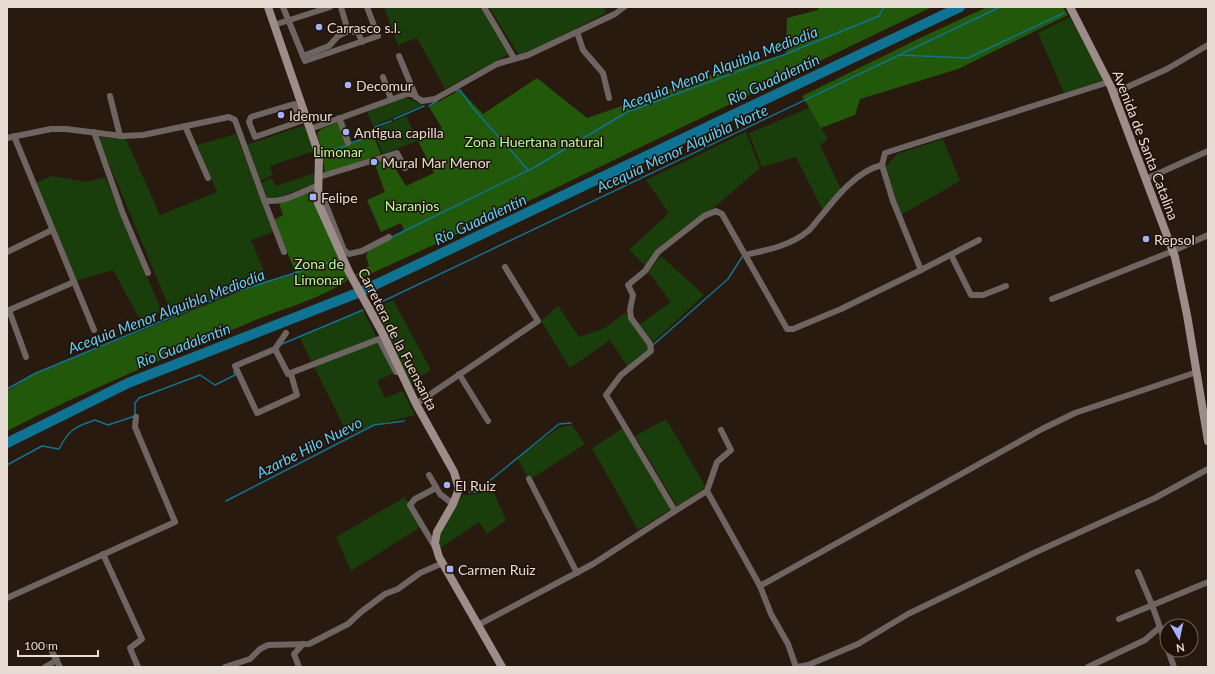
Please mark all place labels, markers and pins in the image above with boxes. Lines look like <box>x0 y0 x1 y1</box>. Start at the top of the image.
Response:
place label: Carrasco s.l. <box>327 19 400 36</box>
marker: Carrasco s.l. <box>314 22 324 32</box>
place label: Decomur <box>356 77 413 94</box>
marker: Decomur <box>343 80 353 90</box>
place label: Idemur <box>289 107 332 124</box>
marker: Idemur <box>276 110 286 120</box>
place label: Antigua capilla <box>354 124 444 141</box>
marker: Antigua capilla <box>341 127 351 137</box>
place label: Mural Mar Menor <box>382 154 491 171</box>
marker: Mural Mar Menor <box>369 157 379 167</box>
place label: Felipe <box>321 189 358 206</box>
marker: Felipe <box>308 192 318 202</box>
place label: Repsol <box>1154 231 1195 248</box>
marker: Repsol <box>1141 234 1151 244</box>
place label: El Ruiz <box>455 477 496 494</box>
marker: El Ruiz <box>442 480 452 490</box>
place label: Carmen Ruiz <box>458 561 536 578</box>
marker: Carmen Ruiz <box>445 564 455 574</box>

